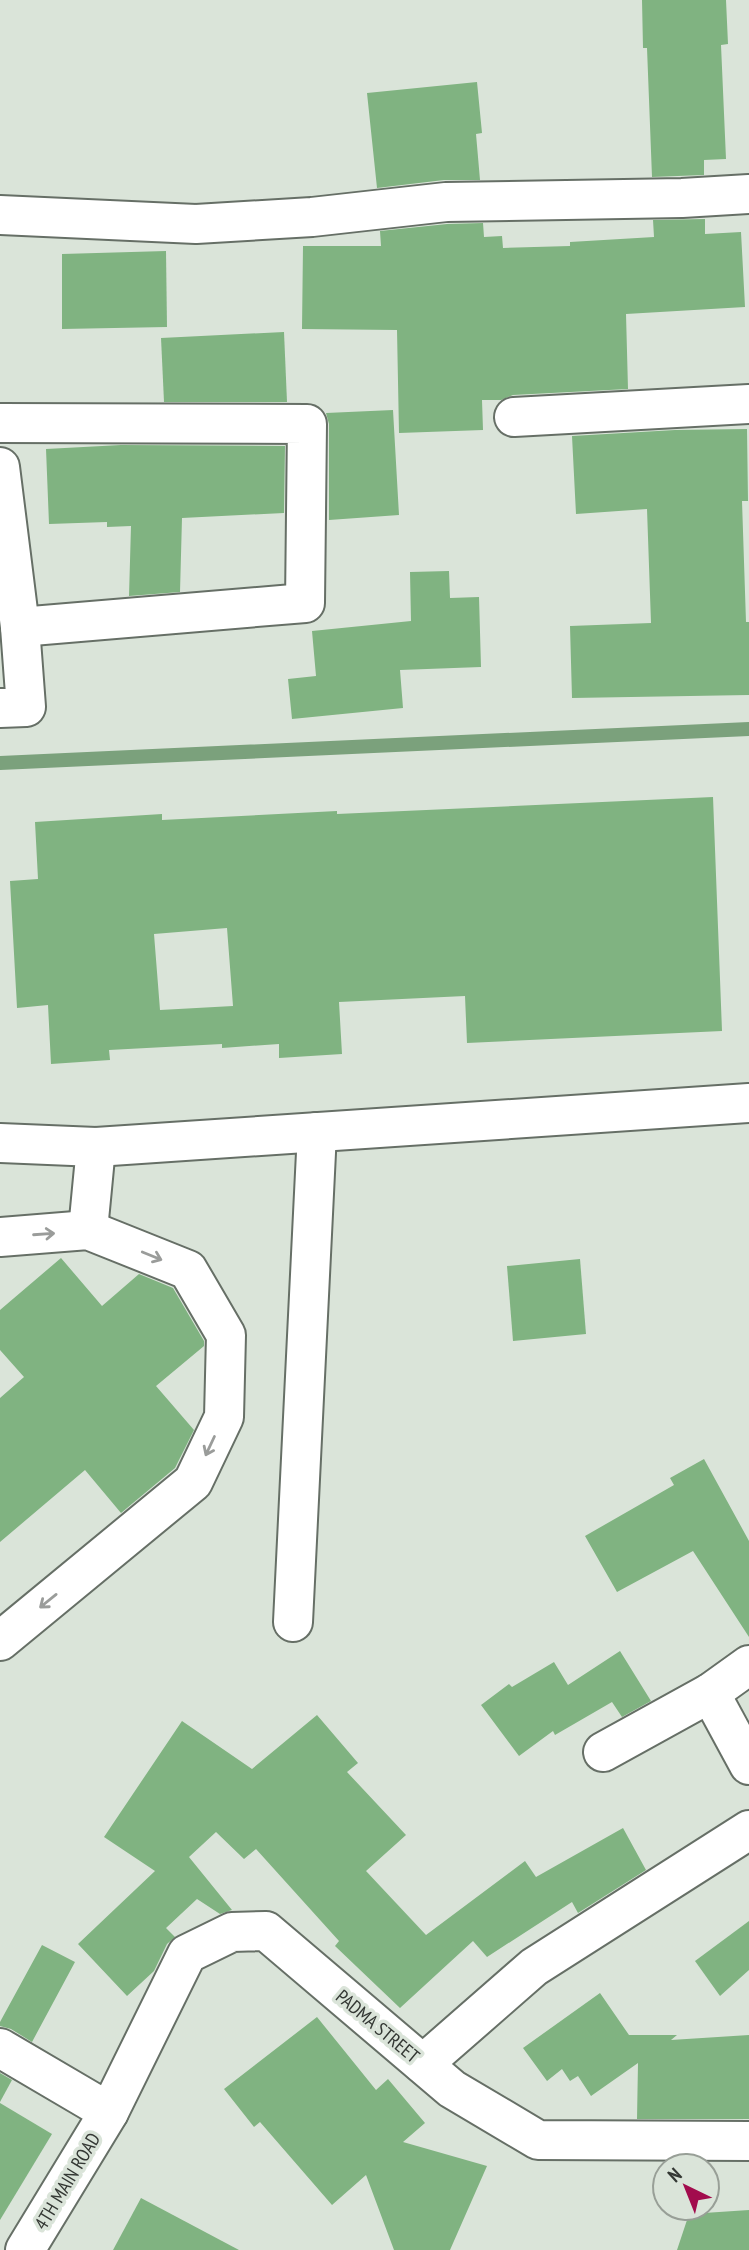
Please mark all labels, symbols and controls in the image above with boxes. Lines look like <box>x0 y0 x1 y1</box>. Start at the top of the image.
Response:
one-way arrow <box>32 1227 55 1240</box>
one-way arrow <box>140 1250 162 1263</box>
one-way arrow <box>203 1435 216 1456</box>
one-way arrow <box>40 1593 58 1609</box>
street label: PADMA STREET <box>331 1984 425 2068</box>
street label: 4TH MAIN ROAD <box>29 2128 105 2234</box>
north arrow <box>651 2152 721 2222</box>
text: N <box>662 2162 686 2187</box>

